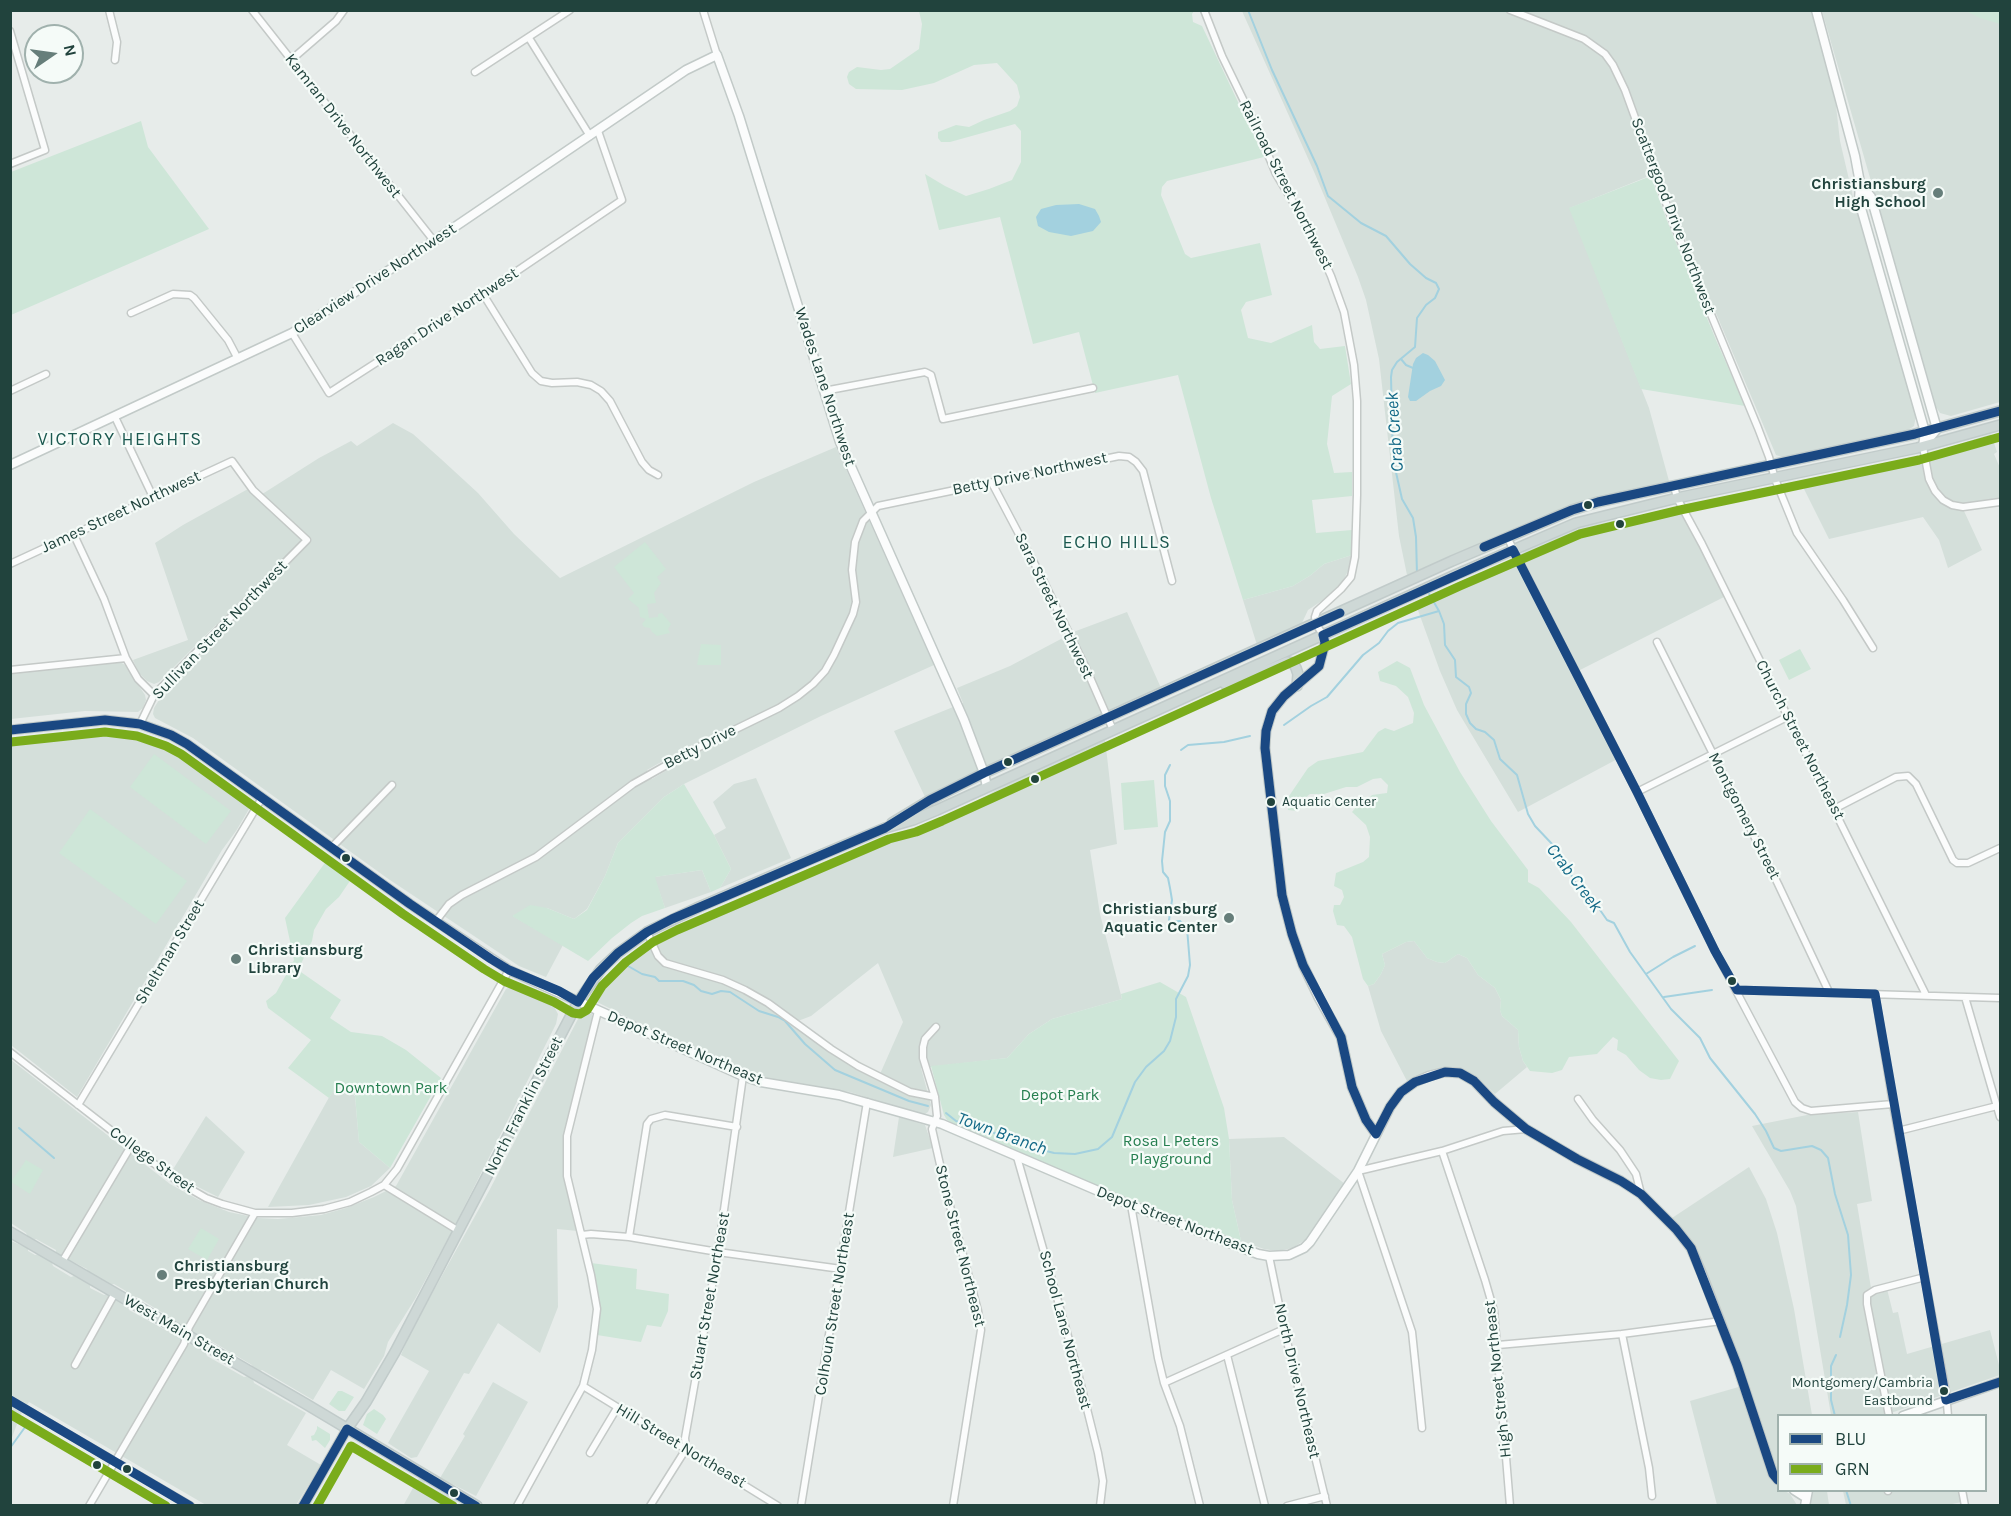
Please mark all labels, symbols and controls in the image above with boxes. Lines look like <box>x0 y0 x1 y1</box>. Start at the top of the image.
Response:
north arrow <box>24 24 84 84</box>
text: N <box>60 43 81 58</box>
street label: Kamran Drive Northwest <box>281 50 405 202</box>
street label: Railroad Street Northwest <box>1235 97 1337 273</box>
street label: Scattergood Drive Northwest <box>1627 115 1719 317</box>
place label: Christiansburg High School <box>1811 174 1926 212</box>
marker: Christiansburg High School <box>1931 186 1945 200</box>
street label: Clearview Drive Northwest <box>290 219 460 339</box>
street label: Ragan Drive Northwest <box>372 264 522 370</box>
street label: Wades Lane Northwest <box>790 305 860 469</box>
water label: Crab Creek <box>1381 391 1409 473</box>
district label: VICTORY HEIGHTS <box>37 429 203 451</box>
street label: Betty Drive Northwest <box>951 448 1109 500</box>
street label: James Street Northwest <box>38 467 204 557</box>
unlabelled marker <box>1582 499 1594 511</box>
unlabelled marker <box>1614 518 1626 530</box>
street label: Sara Street Northwest <box>1010 530 1098 682</box>
district label: ECHO HILLS <box>1063 532 1171 554</box>
street label: Sullivan Street Northwest <box>148 556 292 704</box>
street label: Church Street Northeast <box>1751 657 1849 823</box>
street label: Betty Drive <box>661 721 739 773</box>
street label: Montgomery Street <box>1704 749 1784 883</box>
unlabelled marker <box>1002 756 1014 768</box>
unlabelled marker <box>1029 773 1041 785</box>
place label: Aquatic Center <box>1282 794 1376 810</box>
marker: Aquatic Center <box>1265 796 1277 808</box>
water label: Crab Creek <box>1541 839 1607 917</box>
unlabelled marker <box>340 852 352 864</box>
street label: Sheltman Street <box>131 896 209 1008</box>
place label: Christiansburg Aquatic Center <box>1102 899 1217 937</box>
marker: Christiansburg Aquatic Center <box>1222 911 1236 925</box>
place label: Christiansburg Library <box>248 940 363 978</box>
marker: Christiansburg Library <box>229 952 243 966</box>
unlabelled marker <box>1726 975 1738 987</box>
street label: Depot Street Northeast <box>604 1007 766 1089</box>
street label: North Franklin Street <box>481 1033 567 1179</box>
park label: Downtown Park <box>335 1078 447 1098</box>
park label: Depot Park <box>1020 1085 1100 1105</box>
water label: Town Branch <box>954 1108 1050 1160</box>
street label: College Street <box>106 1123 198 1197</box>
park label: Rosa L Peters Playground <box>1123 1131 1219 1169</box>
street label: Stone Street Northeast <box>931 1163 989 1329</box>
street label: Depot Street Northeast <box>1094 1182 1256 1260</box>
street label: Stuart Street Northeast <box>686 1211 734 1381</box>
street label: Colhoun Street Northeast <box>811 1211 859 1397</box>
street label: School Lane Northeast <box>1035 1248 1095 1412</box>
place label: Christiansburg Presbyterian Church <box>174 1256 329 1294</box>
marker: Christiansburg Presbyterian Church <box>155 1268 169 1282</box>
street label: West Main Street <box>120 1291 238 1369</box>
street label: High Street Northeast <box>1480 1299 1516 1459</box>
street label: North Drive Northeast <box>1270 1302 1324 1460</box>
place label: Montgomery/Cambria Eastbound <box>1792 1375 1933 1408</box>
marker: Montgomery/Cambria Eastbound <box>1938 1385 1950 1397</box>
street label: Hill Street Northeast <box>612 1400 750 1492</box>
legend <box>1777 1414 1987 1492</box>
text: BLU <box>1835 1428 1866 1450</box>
text: GRN <box>1835 1458 1870 1480</box>
unlabelled marker <box>91 1459 103 1471</box>
unlabelled marker <box>121 1463 133 1475</box>
unlabelled marker <box>448 1487 460 1499</box>

